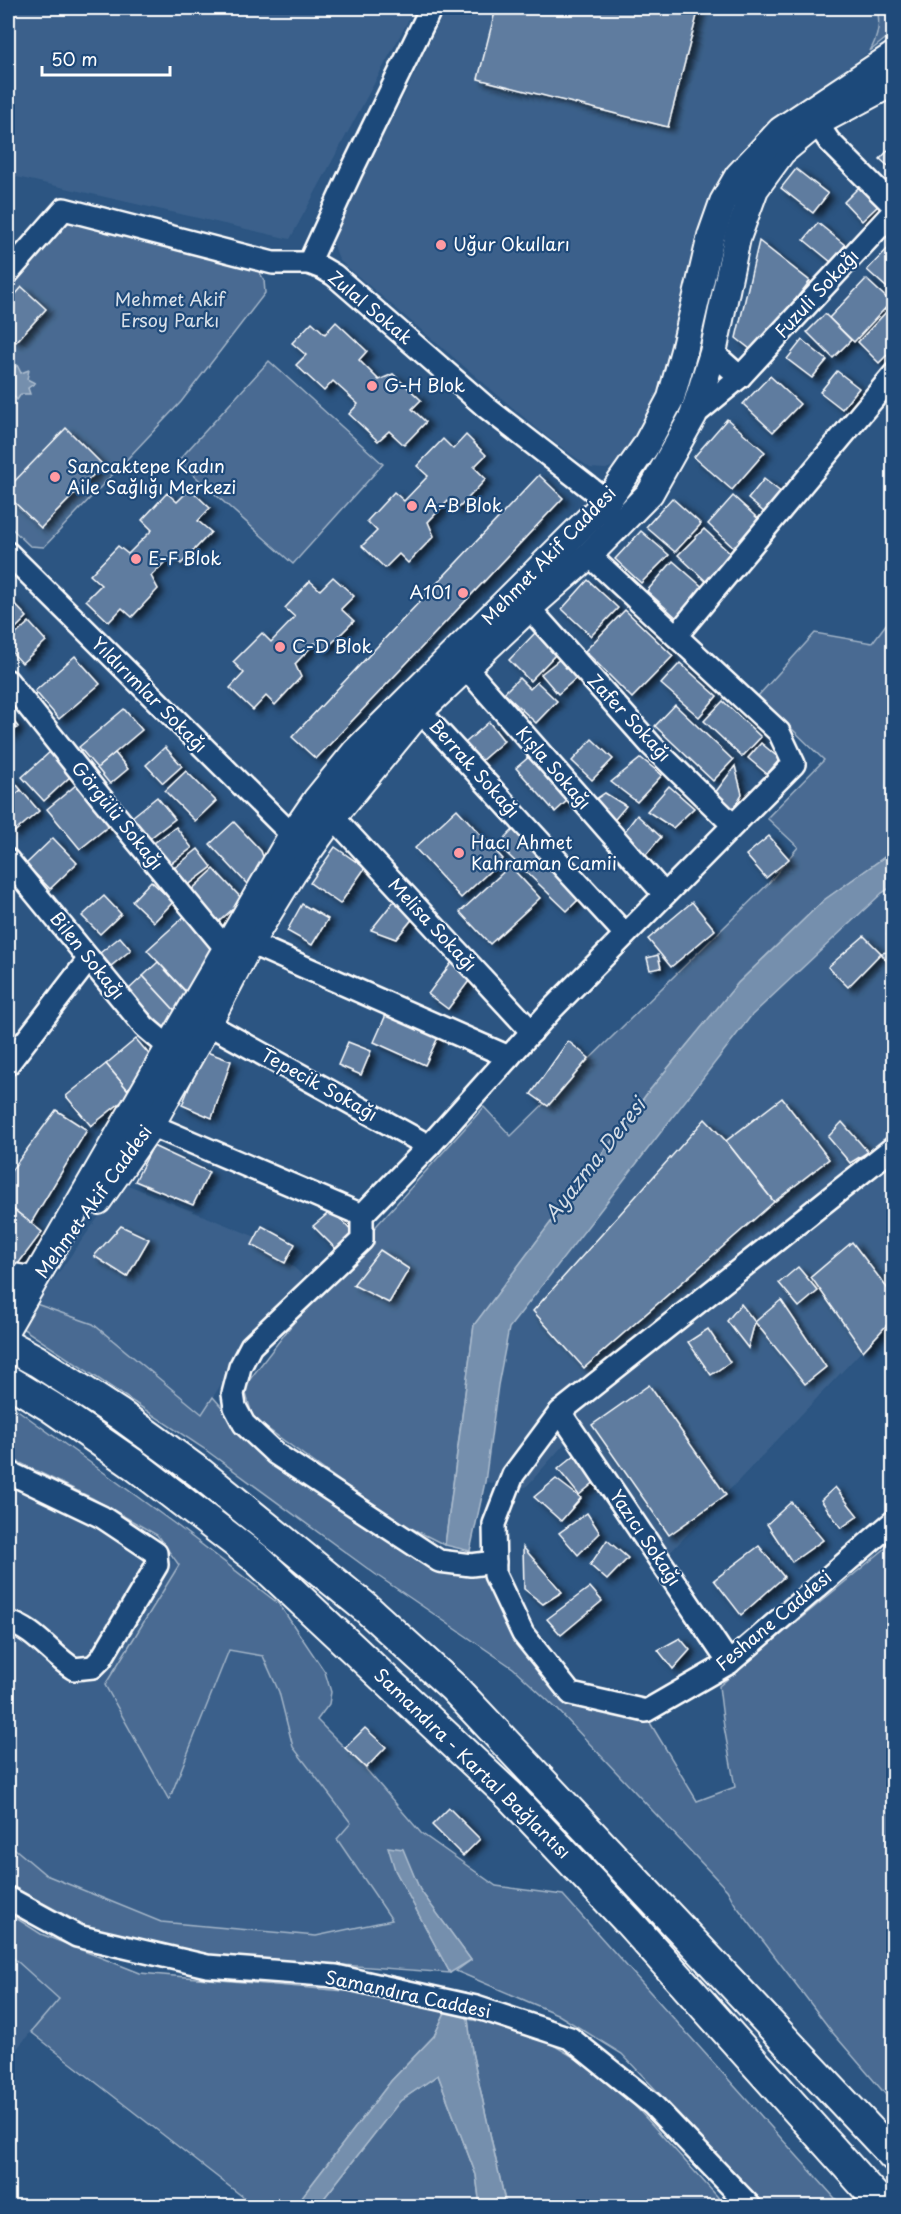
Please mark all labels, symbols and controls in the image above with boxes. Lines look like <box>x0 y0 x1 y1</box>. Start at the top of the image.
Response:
scale bar <box>42 39 170 77</box>
text: 50 m <box>51 45 98 72</box>
place label: Uğur Okulları <box>453 230 570 257</box>
marker: Uğur Okulları <box>434 238 448 252</box>
street label: Fuzuli Sokağı <box>768 243 864 343</box>
street label: Zulal Sokak <box>323 263 419 350</box>
park label: Mehmet Akif Ersoy Parkı <box>115 285 227 333</box>
place label: G-H Blok <box>384 371 465 398</box>
marker: G-H Blok <box>365 379 379 393</box>
place label: Sancaktepe Kadın Aile Sağlığı Merkezi <box>67 452 236 500</box>
marker: Sancaktepe Kadın Aile Sağlığı Merkezi <box>48 470 62 484</box>
street label: Mehmet Akif Caddesi <box>474 479 621 630</box>
place label: A-B Blok <box>424 491 503 518</box>
marker: A-B Blok <box>405 499 419 513</box>
place label: E-F Blok <box>148 544 221 571</box>
marker: E-F Blok <box>129 552 143 566</box>
place label: A101 <box>409 578 451 605</box>
marker: A101 <box>456 586 470 600</box>
street label: Yıldırımlar Sokağı <box>86 630 214 758</box>
place label: C-D Blok <box>292 632 373 659</box>
marker: C-D Blok <box>273 640 287 654</box>
street label: Zafer Sokağı <box>582 667 678 767</box>
street label: Berrak Sokağı <box>423 713 527 823</box>
street label: Kışla Sokağı <box>510 719 598 815</box>
street label: Görgülü Sokağı <box>66 755 171 875</box>
place label: Hacı Ahmet Kahraman Camii <box>471 828 617 876</box>
marker: Hacı Ahmet Kahraman Camii <box>452 846 466 860</box>
street label: Melisa Sokağı <box>383 871 484 977</box>
street label: Bilen Sokağı <box>44 905 132 1005</box>
street label: Tepecik Sokağı <box>257 1041 383 1127</box>
water label: Ayazma Deresi <box>536 1089 654 1227</box>
street label: Mehmet Akif Caddesi <box>28 1119 158 1283</box>
street label: Yazıcı Sokağı <box>604 1484 688 1591</box>
street label: Feshane Caddesi <box>709 1563 837 1676</box>
street label: Samandıra - Kartal Bağlantısı <box>368 1661 578 1865</box>
street label: Samandıra Caddesi <box>323 1963 494 2024</box>

